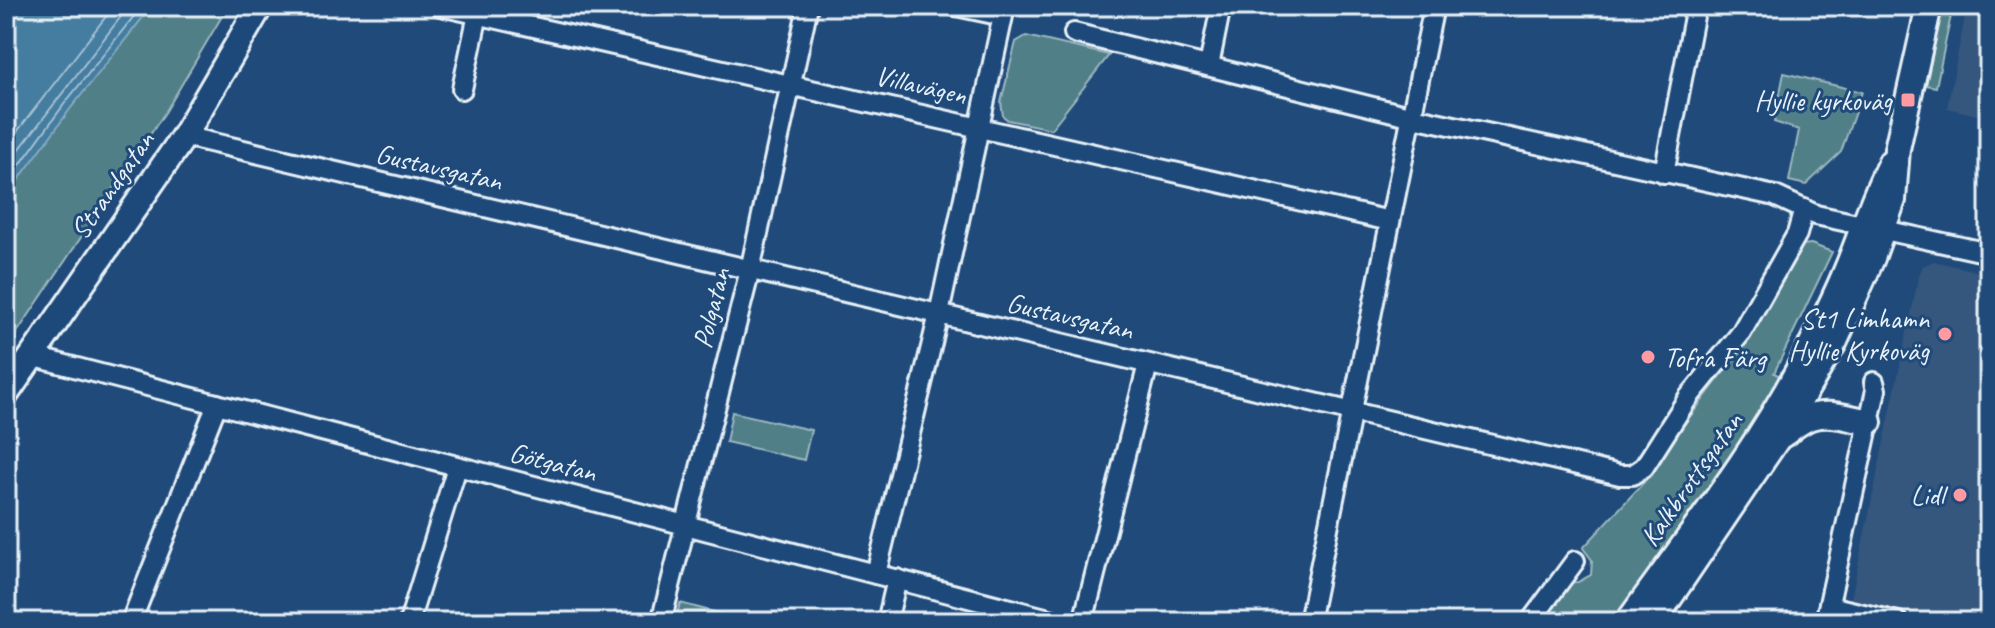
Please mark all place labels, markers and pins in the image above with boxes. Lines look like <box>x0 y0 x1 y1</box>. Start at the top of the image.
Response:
place label: Hyllie kyrkoväg <box>1754 83 1893 118</box>
marker: Hyllie kyrkoväg <box>1899 91 1917 109</box>
place label: St1 Limhamn Hyllie Kyrkoväg <box>1789 301 1930 368</box>
marker: St1 Limhamn Hyllie Kyrkoväg <box>1936 325 1954 343</box>
place label: Tofra Färg <box>1664 340 1768 375</box>
marker: Tofra Färg <box>1639 348 1657 366</box>
place label: Lidl <box>1911 478 1949 513</box>
marker: Lidl <box>1951 486 1969 504</box>

